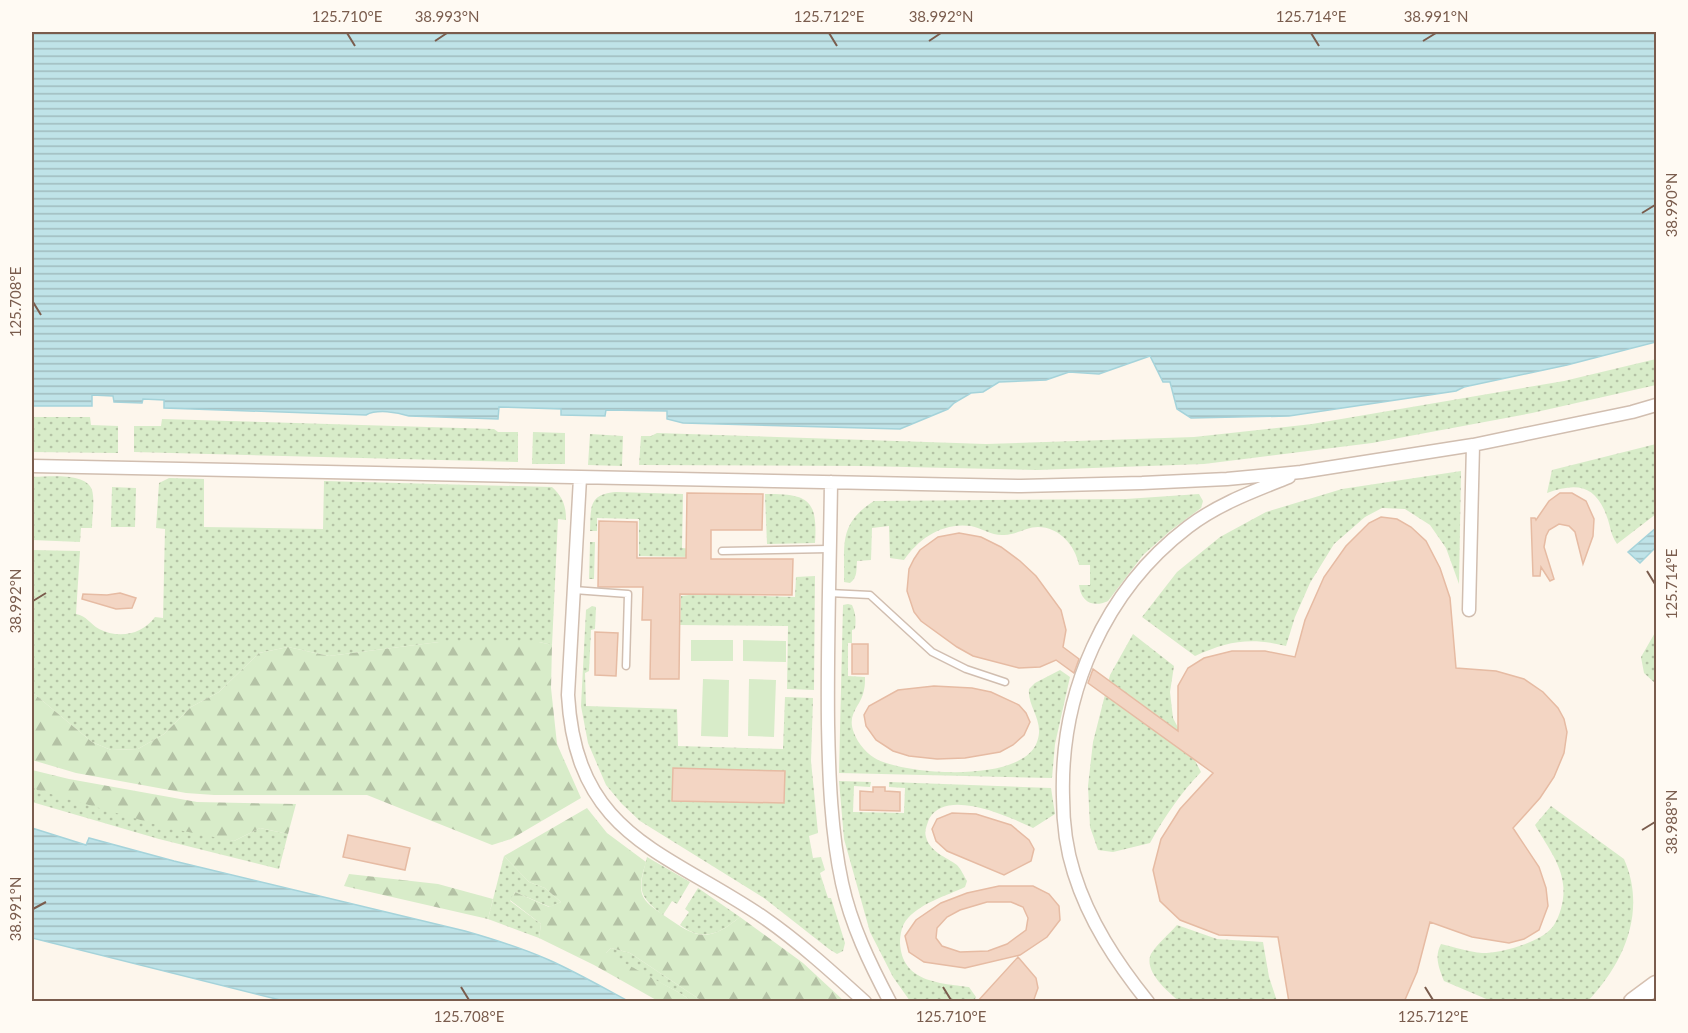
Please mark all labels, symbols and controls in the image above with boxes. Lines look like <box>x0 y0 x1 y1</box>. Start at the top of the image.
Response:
text: 125.710°E <box>312 7 382 25</box>
text: 38.993°N <box>415 7 479 25</box>
text: 125.712°E <box>794 7 864 25</box>
text: 38.992°N <box>909 7 973 25</box>
text: 125.714°E <box>1276 7 1346 25</box>
text: 38.991°N <box>1404 7 1468 25</box>
text: 38.990°N <box>1662 173 1680 237</box>
text: 125.708°E <box>6 267 24 337</box>
text: 125.714°E <box>1662 549 1680 619</box>
text: 38.992°N <box>6 569 24 633</box>
text: 38.988°N <box>1662 790 1680 854</box>
text: 38.991°N <box>6 877 24 941</box>
text: 125.708°E <box>434 1007 504 1025</box>
text: 125.710°E <box>916 1007 986 1025</box>
text: 125.712°E <box>1398 1007 1468 1025</box>

